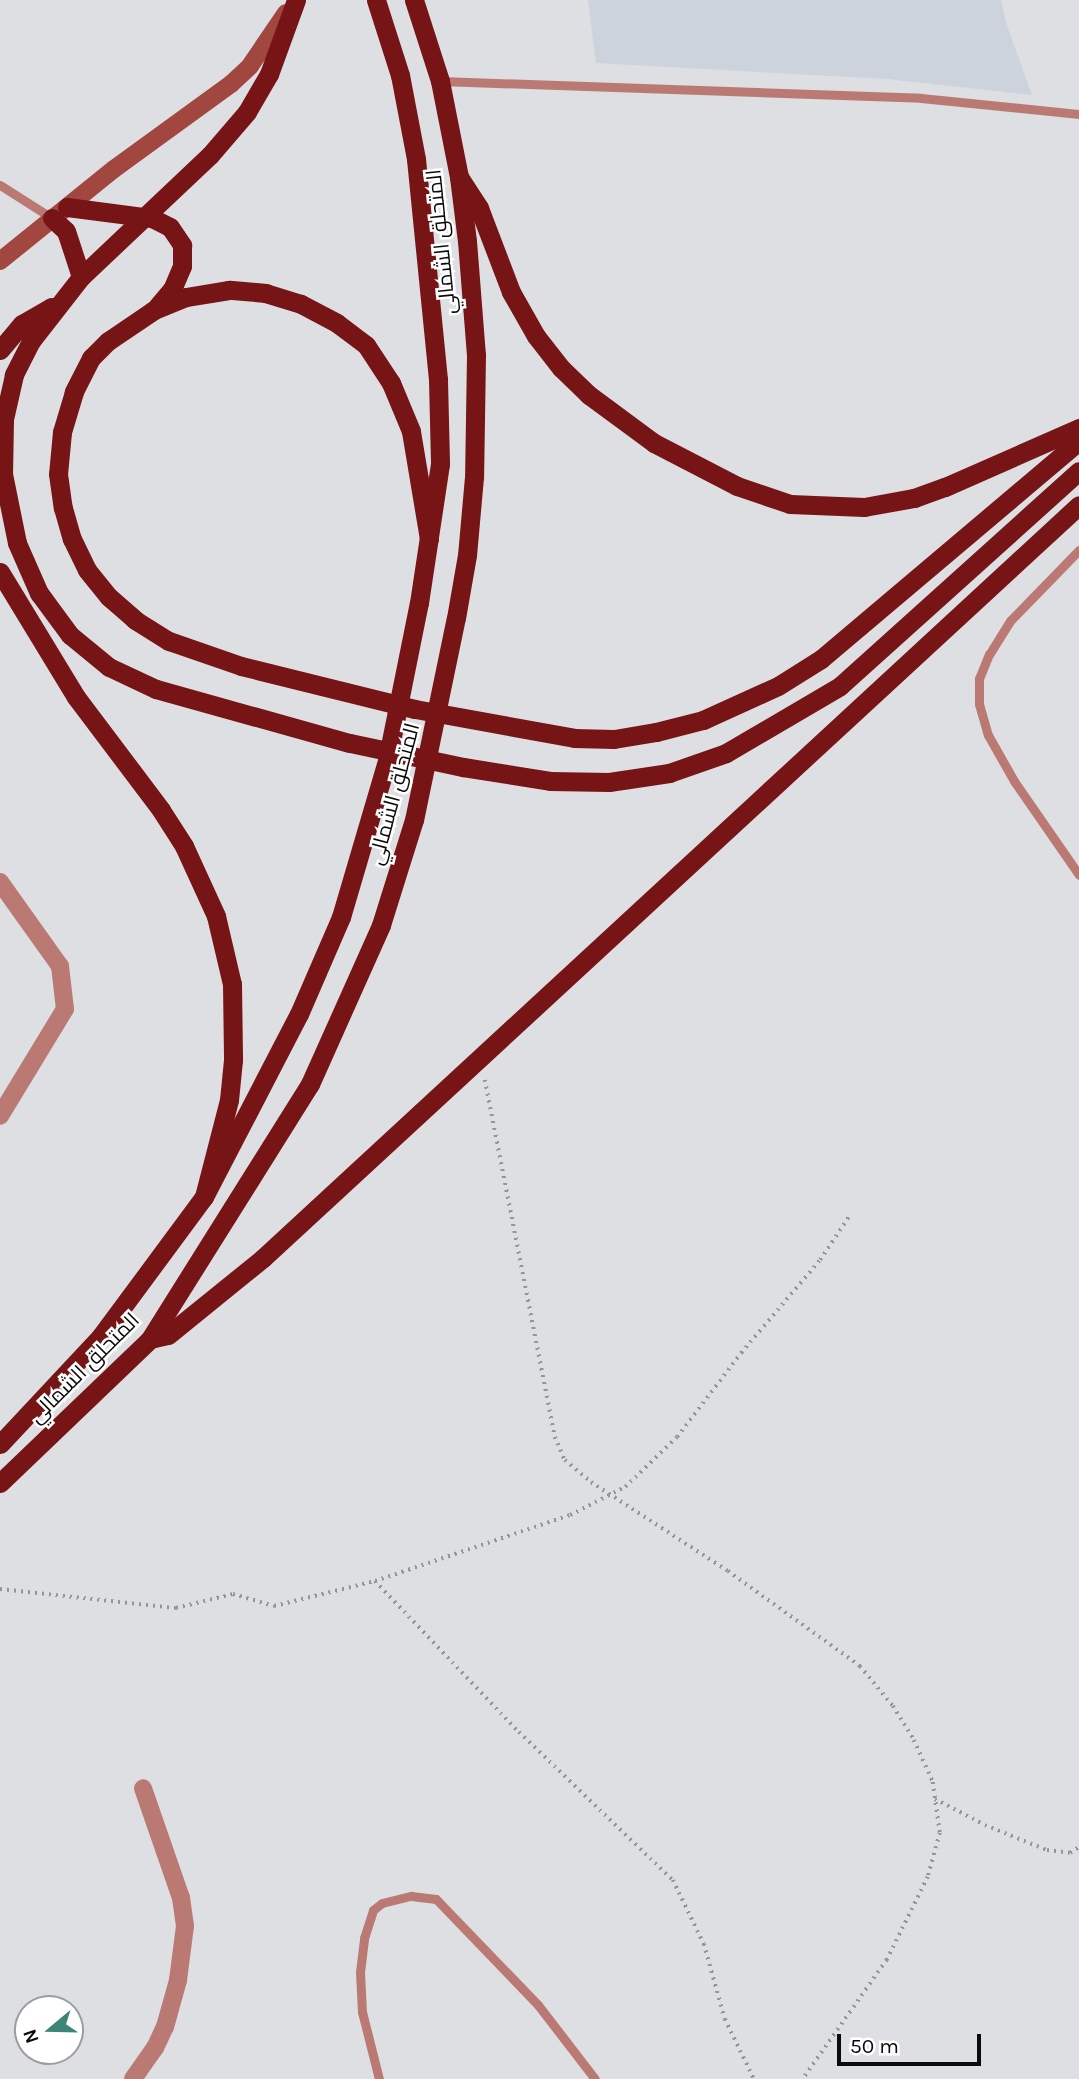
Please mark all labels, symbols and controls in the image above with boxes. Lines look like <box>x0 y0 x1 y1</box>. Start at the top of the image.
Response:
street label: المتحلق الشمالي <box>421 168 461 316</box>
street label: المتحلق الشمالي <box>363 720 425 868</box>
street label: المتحلق الشمالي <box>23 1307 145 1429</box>
north arrow <box>14 1995 84 2065</box>
scale bar <box>841 2020 984 2064</box>
text: N <box>18 2026 44 2046</box>
text: 50 m <box>850 2034 899 2058</box>

